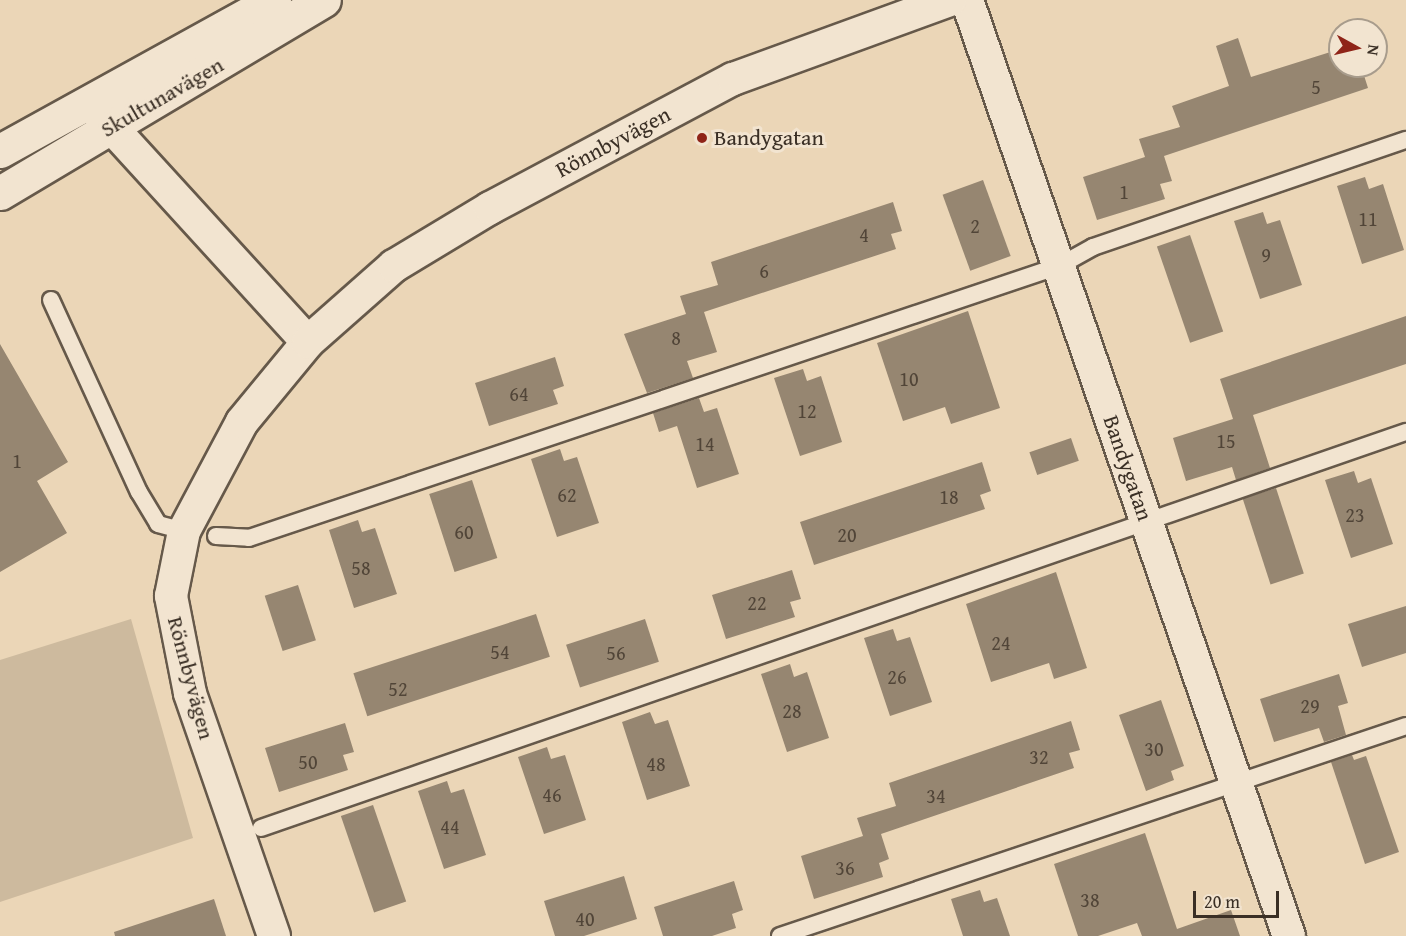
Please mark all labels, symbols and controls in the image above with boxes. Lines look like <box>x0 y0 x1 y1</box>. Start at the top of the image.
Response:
north arrow <box>1328 18 1388 78</box>
text: N <box>1361 43 1386 57</box>
street label: Skultunavägen <box>96 51 228 143</box>
house number: 5 <box>1311 74 1321 98</box>
street label: Rönnbyvägen <box>551 101 675 183</box>
place label: Bandygatan <box>714 125 824 151</box>
marker: Bandygatan <box>695 131 709 145</box>
house number: 1 <box>1119 179 1129 203</box>
house number: 11 <box>1358 206 1378 230</box>
house number: 2 <box>970 213 980 237</box>
house number: 4 <box>859 222 869 246</box>
house number: 9 <box>1261 242 1271 266</box>
house number: 6 <box>759 258 769 282</box>
house number: 8 <box>671 325 681 349</box>
house number: 10 <box>899 366 919 390</box>
house number: 64 <box>509 381 529 405</box>
house number: 12 <box>797 398 817 422</box>
street label: Bandygatan <box>1098 412 1158 524</box>
house number: 15 <box>1216 428 1236 452</box>
house number: 14 <box>695 431 715 455</box>
house number: 1 <box>12 448 22 472</box>
house number: 62 <box>557 482 577 506</box>
house number: 18 <box>939 484 959 508</box>
house number: 23 <box>1345 502 1365 526</box>
house number: 60 <box>454 519 474 543</box>
house number: 20 <box>837 522 857 546</box>
house number: 58 <box>351 555 371 579</box>
house number: 22 <box>747 590 767 614</box>
street label: Rönnbyvägen <box>162 614 220 742</box>
house number: 24 <box>991 630 1011 654</box>
house number: 54 <box>490 639 510 663</box>
house number: 56 <box>606 640 626 664</box>
house number: 26 <box>887 664 907 688</box>
house number: 52 <box>388 676 408 700</box>
house number: 29 <box>1300 693 1320 717</box>
house number: 28 <box>782 698 802 722</box>
house number: 30 <box>1144 736 1164 760</box>
house number: 32 <box>1029 744 1049 768</box>
house number: 50 <box>298 749 318 773</box>
house number: 48 <box>646 751 666 775</box>
house number: 46 <box>542 782 562 806</box>
house number: 34 <box>926 783 946 807</box>
house number: 44 <box>440 814 460 838</box>
house number: 36 <box>835 855 855 879</box>
scale bar <box>1196 879 1282 917</box>
house number: 38 <box>1080 887 1100 911</box>
text: 20 m <box>1204 888 1240 915</box>
house number: 40 <box>575 906 595 930</box>

